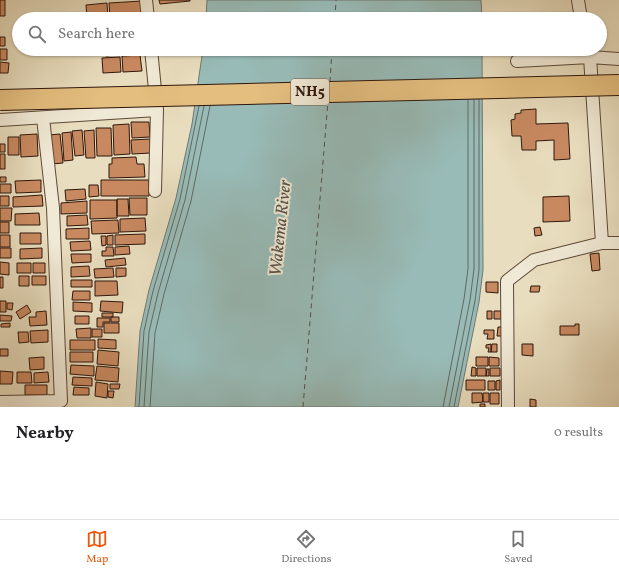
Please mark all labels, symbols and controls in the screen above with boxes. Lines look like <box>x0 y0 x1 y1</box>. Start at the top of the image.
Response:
search box <box>12 12 607 56</box>
icon: search <box>26 23 48 45</box>
text: Search here <box>58 24 135 45</box>
road number: NH5 <box>291 79 329 105</box>
water label: Wakema River <box>265 178 298 277</box>
text: Nearby <box>16 422 74 445</box>
text: 0 results <box>554 424 603 442</box>
tab: Map <box>86 528 108 567</box>
tab: Directions <box>281 528 332 567</box>
tab: Saved <box>504 528 533 567</box>

